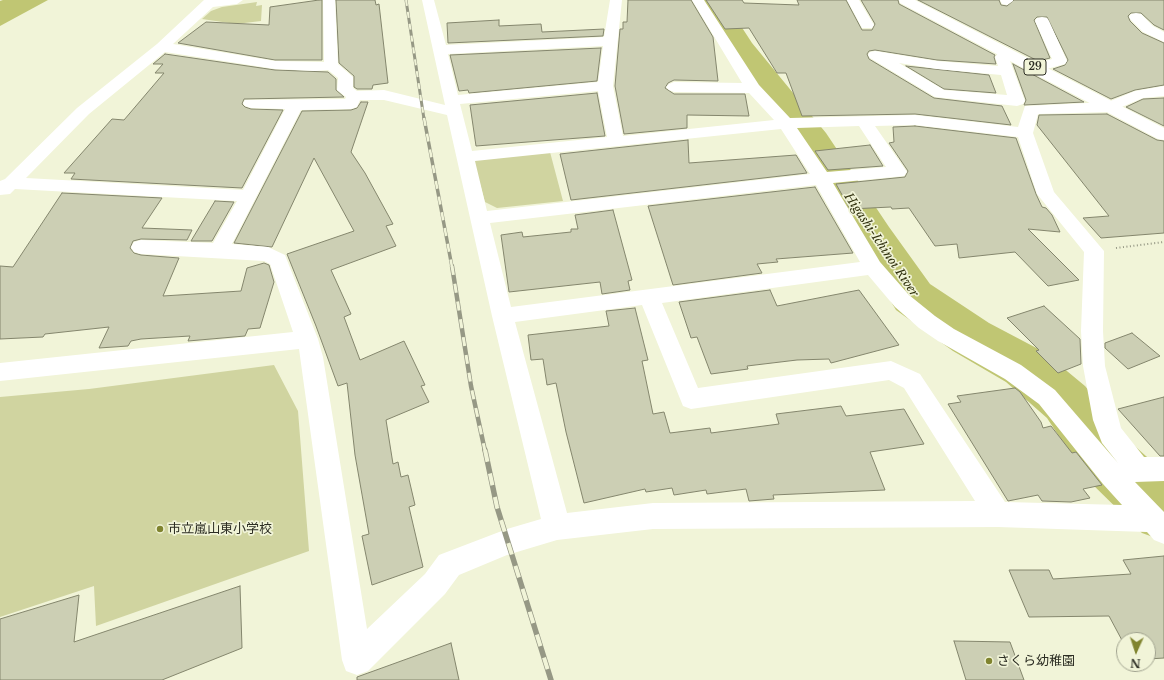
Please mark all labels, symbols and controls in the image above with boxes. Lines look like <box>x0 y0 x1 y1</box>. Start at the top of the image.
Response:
road number: 29 <box>1024 59 1046 75</box>
water label: Higashi-Ichinoi River <box>841 190 921 300</box>
place label: 市立嵐山東小学校 <box>168 521 272 537</box>
marker: 市立嵐山東小学校 <box>155 524 165 534</box>
north arrow <box>1116 632 1156 672</box>
place label: さくら幼稚園 <box>997 653 1075 669</box>
marker: さくら幼稚園 <box>984 656 994 666</box>
text: N <box>1130 656 1141 670</box>

